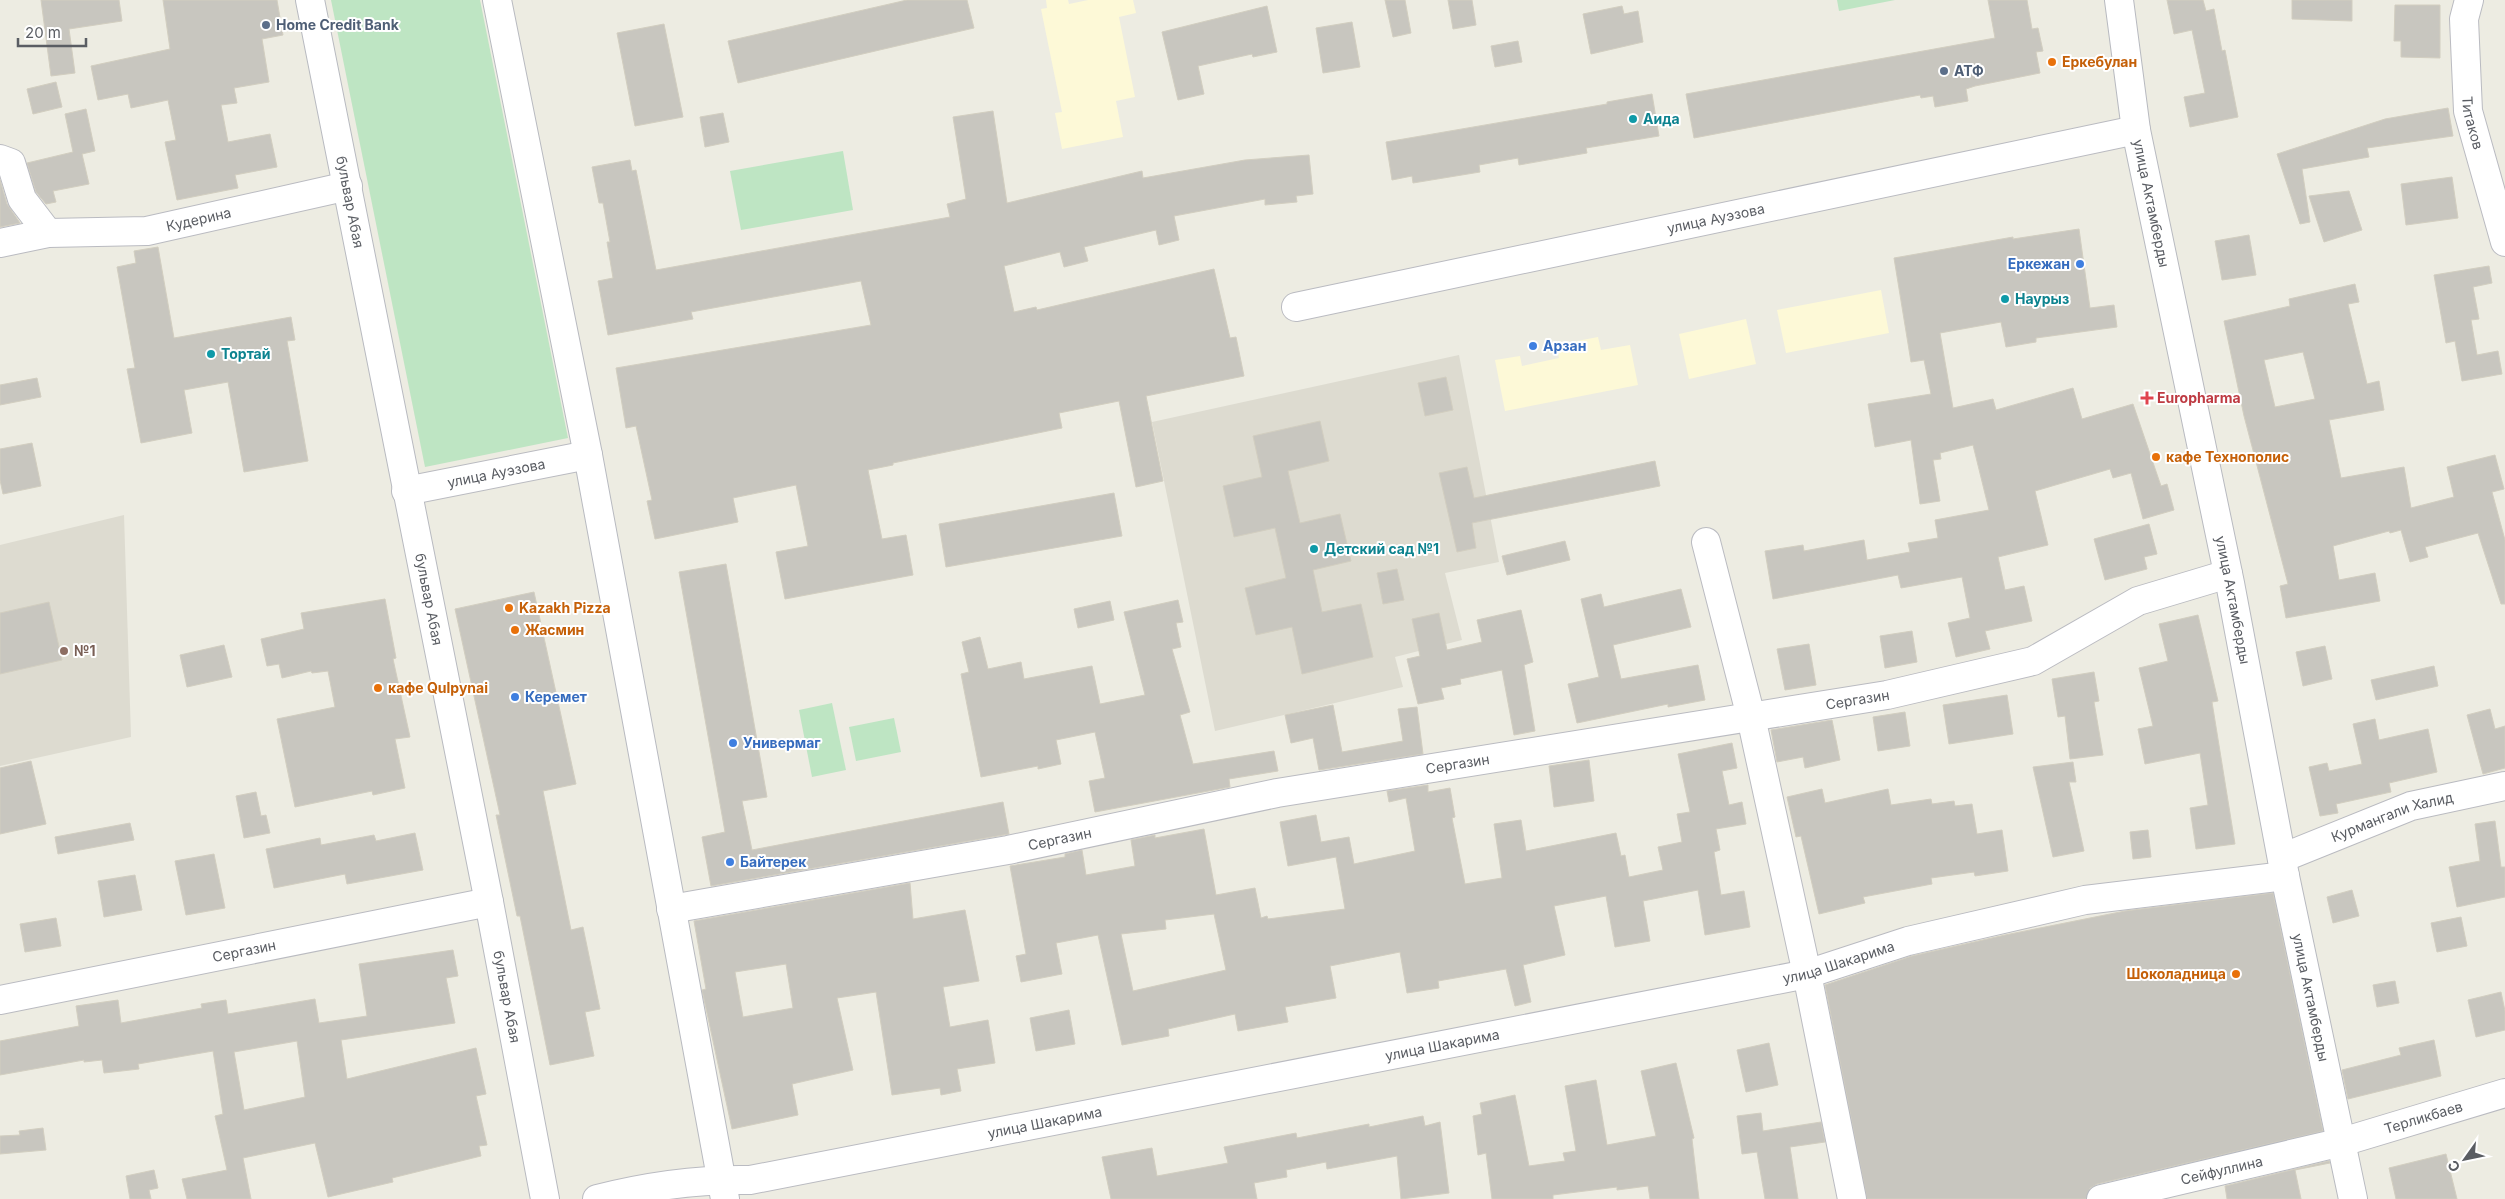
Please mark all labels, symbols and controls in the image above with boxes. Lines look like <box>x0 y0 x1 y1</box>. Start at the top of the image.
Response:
scale bar <box>18 15 85 47</box>
place label: Home Credit Bank <box>276 16 400 33</box>
marker: Home Credit Bank <box>260 19 272 31</box>
text: 20 m <box>25 23 61 42</box>
place label: Еркебулан <box>2062 53 2137 70</box>
marker: Еркебулан <box>2046 56 2058 68</box>
place label: АТФ <box>1954 62 1984 79</box>
marker: АТФ <box>1938 65 1950 77</box>
street label: Титаков <box>2459 96 2487 151</box>
place label: Аида <box>1643 110 1680 127</box>
marker: Аида <box>1627 113 1639 125</box>
street label: улица Актамберды <box>2130 138 2173 269</box>
street label: бульвар Абая <box>333 155 368 249</box>
street label: улица Ауэзова <box>1665 199 1766 237</box>
street label: Кудерина <box>164 203 233 234</box>
place label: Еркежан <box>2008 255 2070 272</box>
marker: Еркежан <box>2074 258 2086 270</box>
place label: Наурыз <box>2015 290 2069 307</box>
marker: Наурыз <box>1999 293 2011 305</box>
place label: Арзан <box>1543 337 1586 354</box>
marker: Арзан <box>1527 340 1539 352</box>
place label: Тортай <box>221 345 270 362</box>
marker: Тортай <box>205 348 217 360</box>
place label: Europharma <box>2157 389 2241 406</box>
marker: Europharma <box>2141 392 2153 404</box>
place label: кафе Технополис <box>2166 448 2289 465</box>
marker: кафе Технополис <box>2150 451 2162 463</box>
street label: улица Ауэзова <box>446 455 547 491</box>
street label: улица Актамберды <box>2212 534 2254 665</box>
place label: Детский сад №1 <box>1324 540 1439 557</box>
marker: Детский сад №1 <box>1308 543 1320 555</box>
street label: бульвар Абая <box>412 552 447 647</box>
place label: Kazakh Pizza <box>519 599 611 616</box>
marker: Kazakh Pizza <box>503 602 515 614</box>
place label: Жасмин <box>525 621 584 638</box>
marker: Жасмин <box>509 624 521 636</box>
place label: №1 <box>74 642 95 659</box>
marker: №1 <box>58 645 70 657</box>
place label: кафе Qulpynai <box>388 679 488 696</box>
marker: кафе Qulpynai <box>372 682 384 694</box>
street label: Сергазин <box>1824 686 1891 713</box>
place label: Керемет <box>525 688 587 705</box>
marker: Керемет <box>509 691 521 703</box>
place label: Универмаг <box>743 734 821 751</box>
marker: Универмаг <box>727 737 739 749</box>
street label: Сергазин <box>1424 750 1491 777</box>
street label: Курмангали Халид <box>2329 788 2455 845</box>
street label: Сергазин <box>1026 824 1093 854</box>
place label: Байтерек <box>740 853 807 870</box>
marker: Байтерек <box>724 856 736 868</box>
street label: улица Актамберды <box>2289 932 2333 1063</box>
street label: Сергазин <box>211 936 277 965</box>
street label: улица Шакарима <box>1781 937 1896 987</box>
street label: бульвар Абая <box>490 949 524 1044</box>
place label: Шоколадница <box>2126 965 2226 982</box>
marker: Шоколадница <box>2230 968 2242 980</box>
street label: улица Шакарима <box>1384 1025 1501 1064</box>
street label: Терликбаев <box>2382 1097 2465 1137</box>
street label: улица Шакарима <box>986 1103 1103 1141</box>
north arrow <box>2440 1134 2490 1184</box>
street label: Сейфуллина <box>2179 1152 2264 1188</box>
text: С <box>2444 1157 2464 1175</box>

